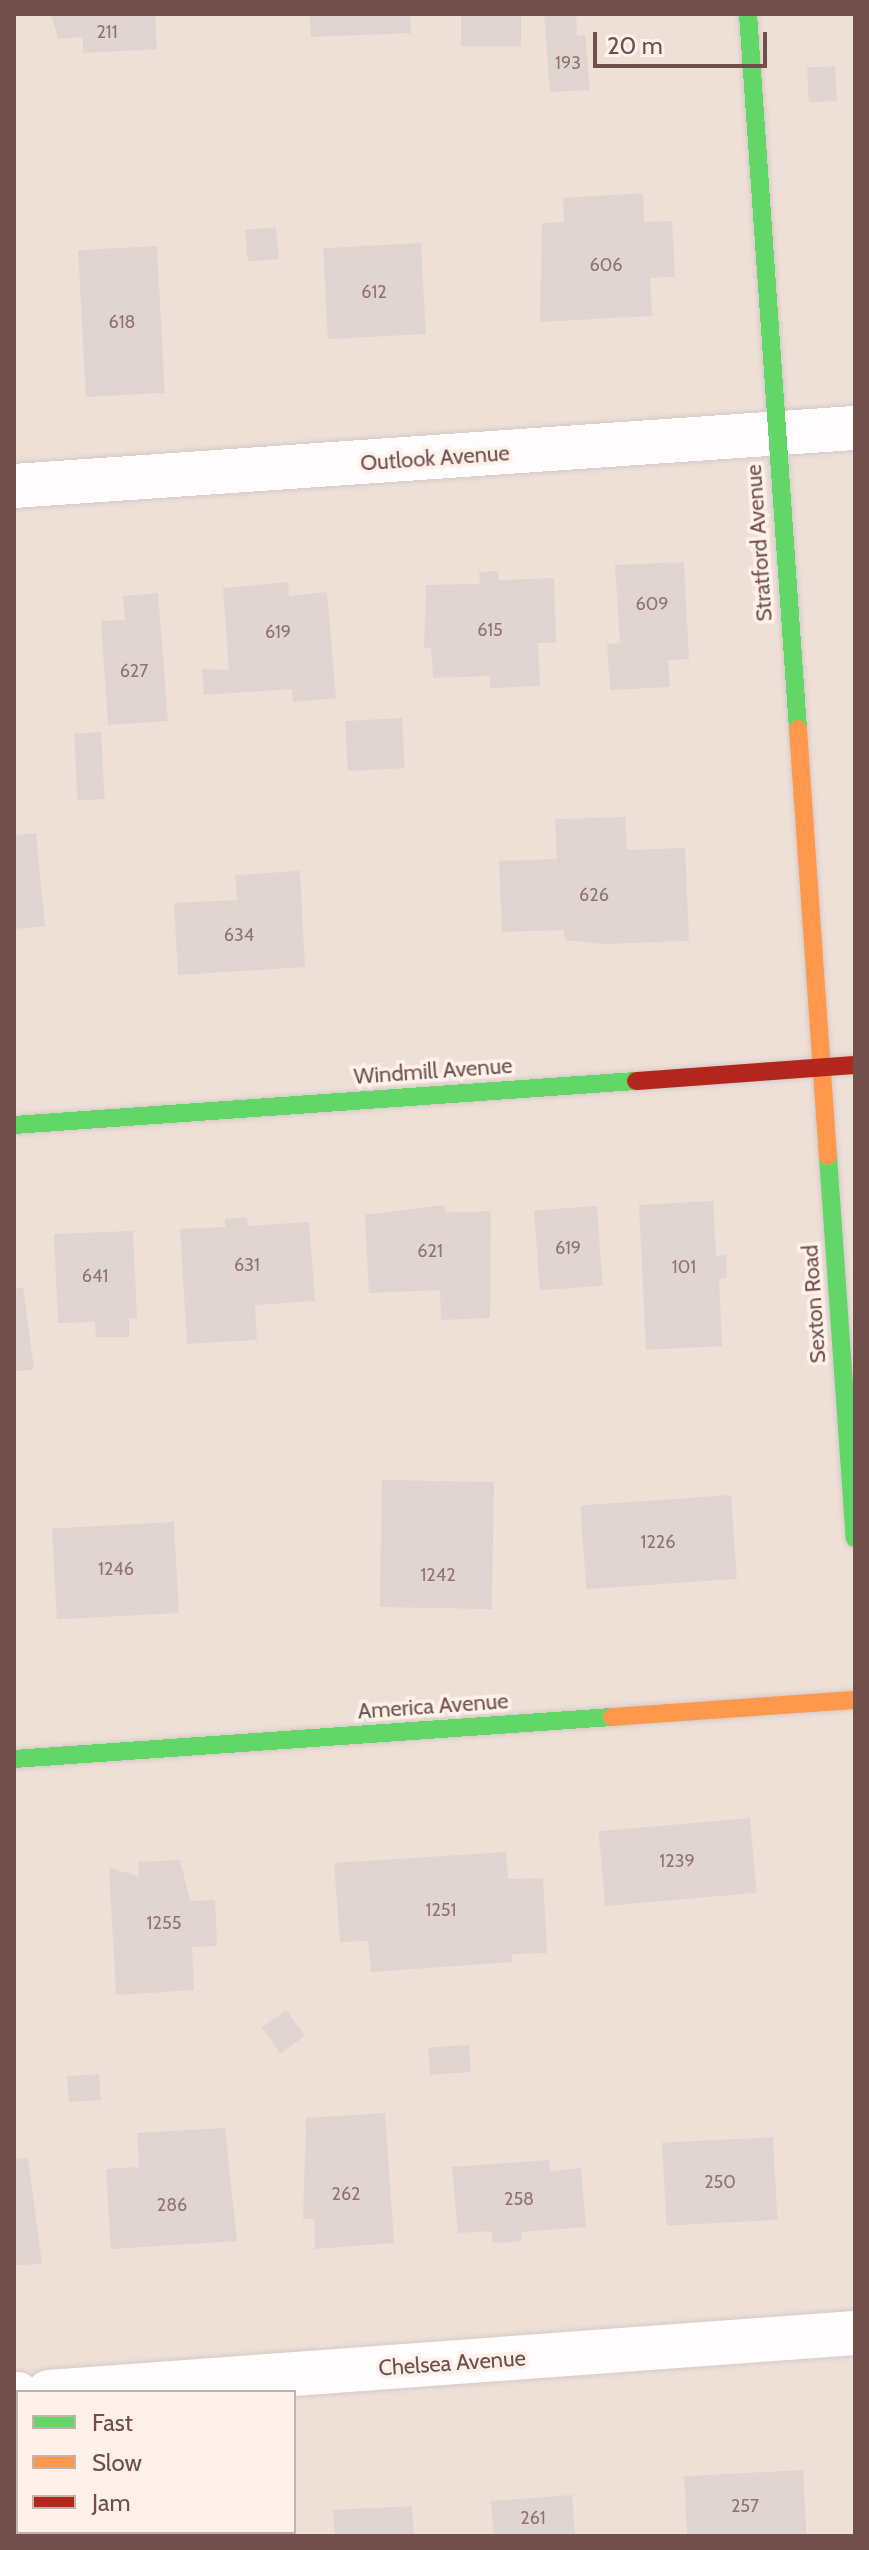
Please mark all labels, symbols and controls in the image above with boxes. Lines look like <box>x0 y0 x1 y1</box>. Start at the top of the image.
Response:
scale bar <box>597 16 771 66</box>
house number: 211 <box>96 21 118 43</box>
text: 20 m <box>607 31 663 60</box>
house number: 193 <box>555 52 581 74</box>
house number: 606 <box>589 254 623 276</box>
house number: 612 <box>361 281 387 303</box>
house number: 618 <box>109 311 135 333</box>
street label: Outlook Avenue <box>359 440 511 476</box>
street label: Stratford Avenue <box>740 464 778 622</box>
house number: 609 <box>635 593 669 615</box>
house number: 615 <box>477 619 503 641</box>
house number: 619 <box>265 621 291 643</box>
house number: 627 <box>120 660 148 682</box>
house number: 626 <box>579 884 609 906</box>
house number: 634 <box>224 924 254 946</box>
street label: Windmill Avenue <box>353 1052 513 1090</box>
house number: 619 <box>555 1237 581 1259</box>
house number: 621 <box>417 1240 443 1262</box>
street label: Sexton Road <box>797 1244 831 1364</box>
house number: 631 <box>234 1254 260 1276</box>
house number: 101 <box>672 1256 696 1278</box>
house number: 641 <box>82 1265 108 1287</box>
house number: 1226 <box>641 1531 675 1553</box>
house number: 1246 <box>98 1558 134 1580</box>
house number: 1242 <box>420 1564 456 1586</box>
street label: America Avenue <box>357 1688 509 1724</box>
house number: 1239 <box>659 1850 695 1872</box>
house number: 1251 <box>426 1899 456 1921</box>
house number: 1255 <box>147 1912 181 1934</box>
house number: 250 <box>704 2171 736 2193</box>
house number: 262 <box>331 2183 361 2205</box>
house number: 258 <box>504 2188 534 2210</box>
house number: 286 <box>157 2194 187 2216</box>
street label: Chelsea Avenue <box>377 2345 527 2381</box>
legend <box>16 2390 296 2534</box>
text: Fast <box>92 2408 133 2437</box>
text: Slow <box>92 2448 142 2477</box>
text: Jam <box>92 2488 130 2517</box>
house number: 257 <box>731 2495 759 2517</box>
house number: 261 <box>520 2507 546 2529</box>

